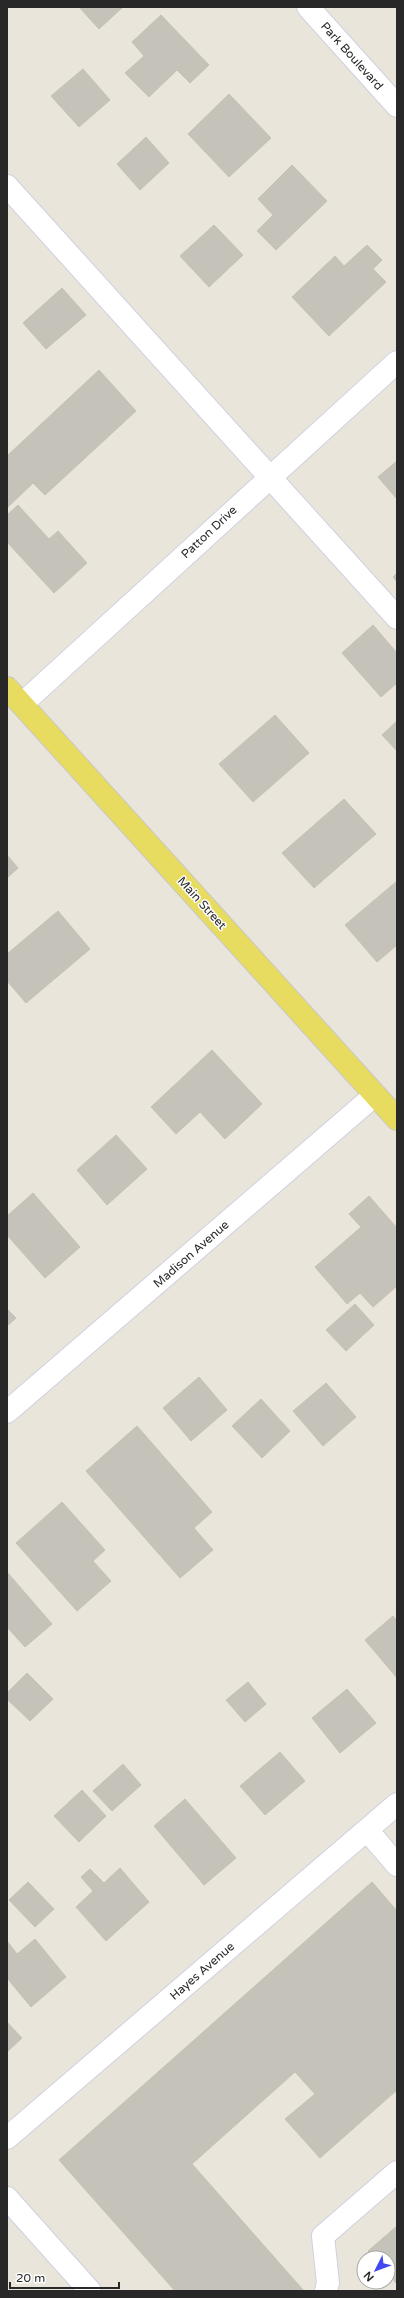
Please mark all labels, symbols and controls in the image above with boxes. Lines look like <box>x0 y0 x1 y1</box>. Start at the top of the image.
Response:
street label: Park Boulevard <box>318 19 386 93</box>
street label: Patton Drive <box>178 503 240 561</box>
street label: Main Street <box>175 874 230 933</box>
street label: Madison Avenue <box>150 1217 232 1291</box>
street label: Hayes Avenue <box>167 1939 237 2003</box>
north arrow <box>356 2250 396 2290</box>
scale bar <box>10 2264 119 2290</box>
text: N <box>361 2269 377 2284</box>
text: 20 m <box>16 2271 45 2285</box>

